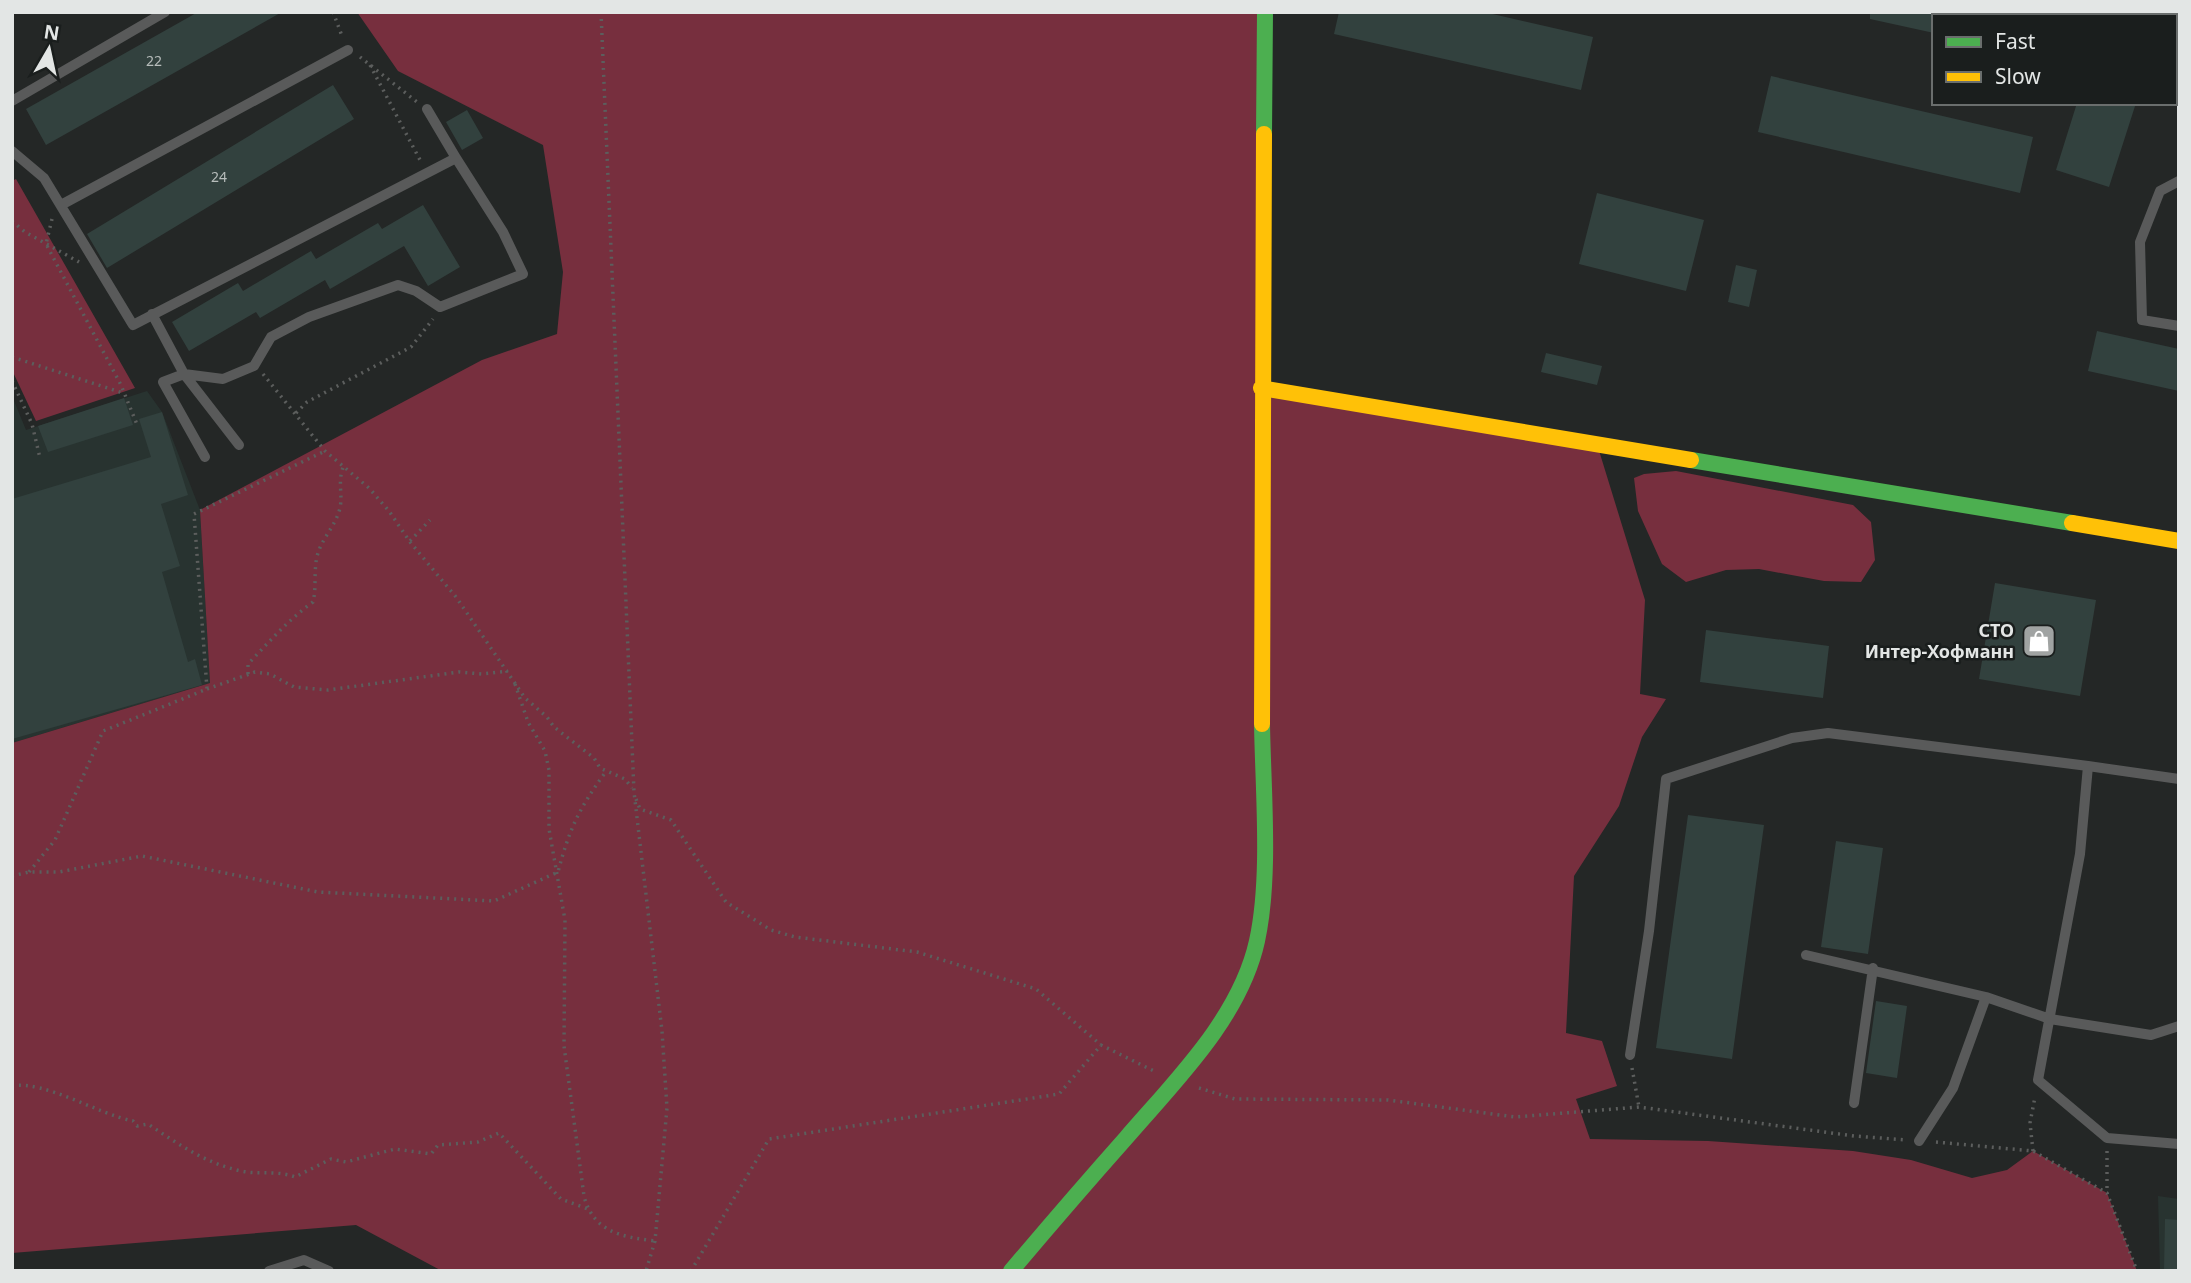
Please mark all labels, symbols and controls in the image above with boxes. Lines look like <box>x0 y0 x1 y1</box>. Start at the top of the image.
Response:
north arrow <box>14 14 84 84</box>
legend <box>1932 14 2177 105</box>
text: N <box>42 18 61 46</box>
text: Fast <box>1995 27 2036 55</box>
house number: 22 <box>146 51 162 70</box>
text: Slow <box>1995 62 2041 90</box>
house number: 24 <box>211 167 227 186</box>
place label: СТО Интер-Хофманн <box>1865 618 2014 663</box>
shop icon: СТО Интер-Хофманн <box>2020 622 2058 660</box>

